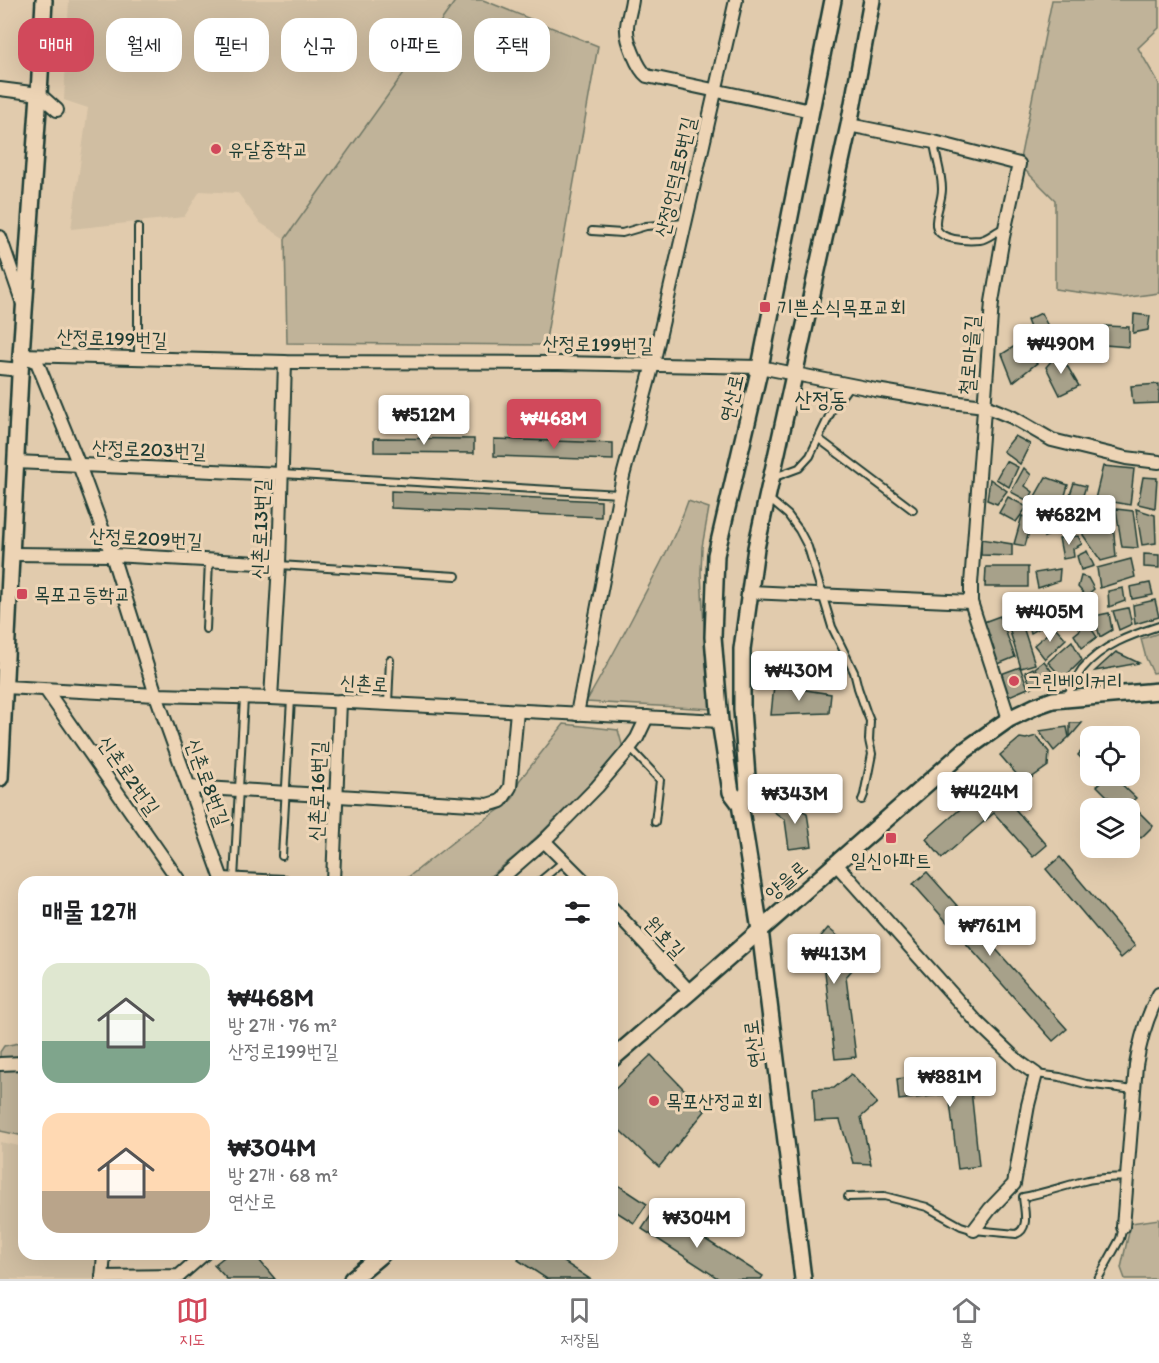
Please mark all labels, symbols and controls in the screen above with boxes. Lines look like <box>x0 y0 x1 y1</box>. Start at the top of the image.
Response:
chip: 매매 <box>18 18 94 72</box>
chip: 월세 <box>106 18 182 72</box>
chip: 필터 <box>194 18 269 72</box>
chip: 신규 <box>281 18 357 72</box>
chip: 아파트 <box>369 18 462 72</box>
chip: 주택 <box>474 18 550 72</box>
street label: 산정언덕로5번길 <box>649 114 701 240</box>
place label: 유달중학교 <box>228 137 308 161</box>
marker: 유달중학교 <box>209 142 223 156</box>
place label: 기쁜소식목포교회 <box>777 295 906 319</box>
marker: 기쁜소식목포교회 <box>758 300 772 314</box>
street label: 철로마을길 <box>954 314 984 396</box>
street label: 산정로199번길 <box>56 324 168 352</box>
pin: ₩490M <box>1019 324 1103 375</box>
street label: 산정로199번길 <box>542 331 654 357</box>
text: ₩490M <box>1027 331 1095 355</box>
street label: 연산로 <box>714 372 748 424</box>
district label: 산정동 <box>794 386 848 413</box>
pin: ₩512M <box>382 395 466 446</box>
pin: ₩468M <box>512 399 596 450</box>
text: ₩512M <box>392 402 456 426</box>
text: ₩468M <box>521 406 587 430</box>
street label: 산정로203번길 <box>92 435 206 463</box>
street label: 신촌로13번길 <box>246 478 274 580</box>
pin: ₩682M <box>1027 495 1111 546</box>
text: ₩682M <box>1037 502 1101 526</box>
street label: 산정로209번길 <box>89 523 203 553</box>
place label: 목포고등학교 <box>34 582 131 606</box>
marker: 목포고등학교 <box>15 587 29 601</box>
pin: ₩405M <box>1008 592 1092 643</box>
text: ₩405M <box>1016 599 1084 623</box>
pin: ₩430M <box>757 651 841 702</box>
text: ₩430M <box>765 658 833 682</box>
place label: 그린베이커리 <box>1026 669 1123 693</box>
street label: 신촌로 <box>339 670 389 696</box>
marker: 그린베이커리 <box>1007 674 1021 688</box>
map controls <box>1080 726 1140 858</box>
button: locate <box>1080 726 1140 786</box>
street label: 신촌로2번길 <box>93 731 165 819</box>
street label: 신촌로8번길 <box>181 735 235 829</box>
street label: 신촌로16번길 <box>303 740 331 842</box>
pin: ₩424M <box>943 772 1027 823</box>
pin: ₩343M <box>753 774 837 825</box>
text: ₩424M <box>951 779 1019 803</box>
text: ₩343M <box>762 781 828 805</box>
button: layers <box>1080 798 1140 858</box>
marker: 일신아파트 <box>884 831 898 845</box>
place label: 일신아파트 <box>851 848 931 872</box>
street label: 양을로 <box>760 855 812 905</box>
text: 매물 12개 <box>42 895 136 927</box>
icon: filters <box>561 896 594 929</box>
pin: ₩761M <box>948 906 1032 957</box>
street label: 원호길 <box>640 911 690 963</box>
text: ₩761M <box>959 913 1021 937</box>
pin: ₩413M <box>792 934 876 985</box>
text: ₩413M <box>801 941 867 965</box>
text: ₩468M <box>228 981 314 1013</box>
icon: home <box>90 987 162 1059</box>
text: 방 2개 · 76 m² <box>228 1013 337 1037</box>
street label: 연산로 <box>738 1019 768 1069</box>
text: 산정로199번길 <box>228 1039 339 1063</box>
pin: ₩881M <box>908 1057 992 1108</box>
text: ₩881M <box>918 1064 982 1088</box>
place label: 목포산정교회 <box>666 1089 763 1113</box>
marker: 목포산정교회 <box>647 1094 661 1108</box>
text: ₩304M <box>228 1131 316 1163</box>
icon: home <box>90 1137 162 1209</box>
text: 방 2개 · 68 m² <box>228 1163 338 1187</box>
text: 연산로 <box>228 1189 276 1213</box>
pin: ₩304M <box>655 1198 739 1249</box>
text: ₩304M <box>663 1205 731 1229</box>
tab: 지도 <box>176 1294 209 1350</box>
tab: 저장됨 <box>560 1294 599 1350</box>
tab: 홈 <box>950 1294 983 1350</box>

